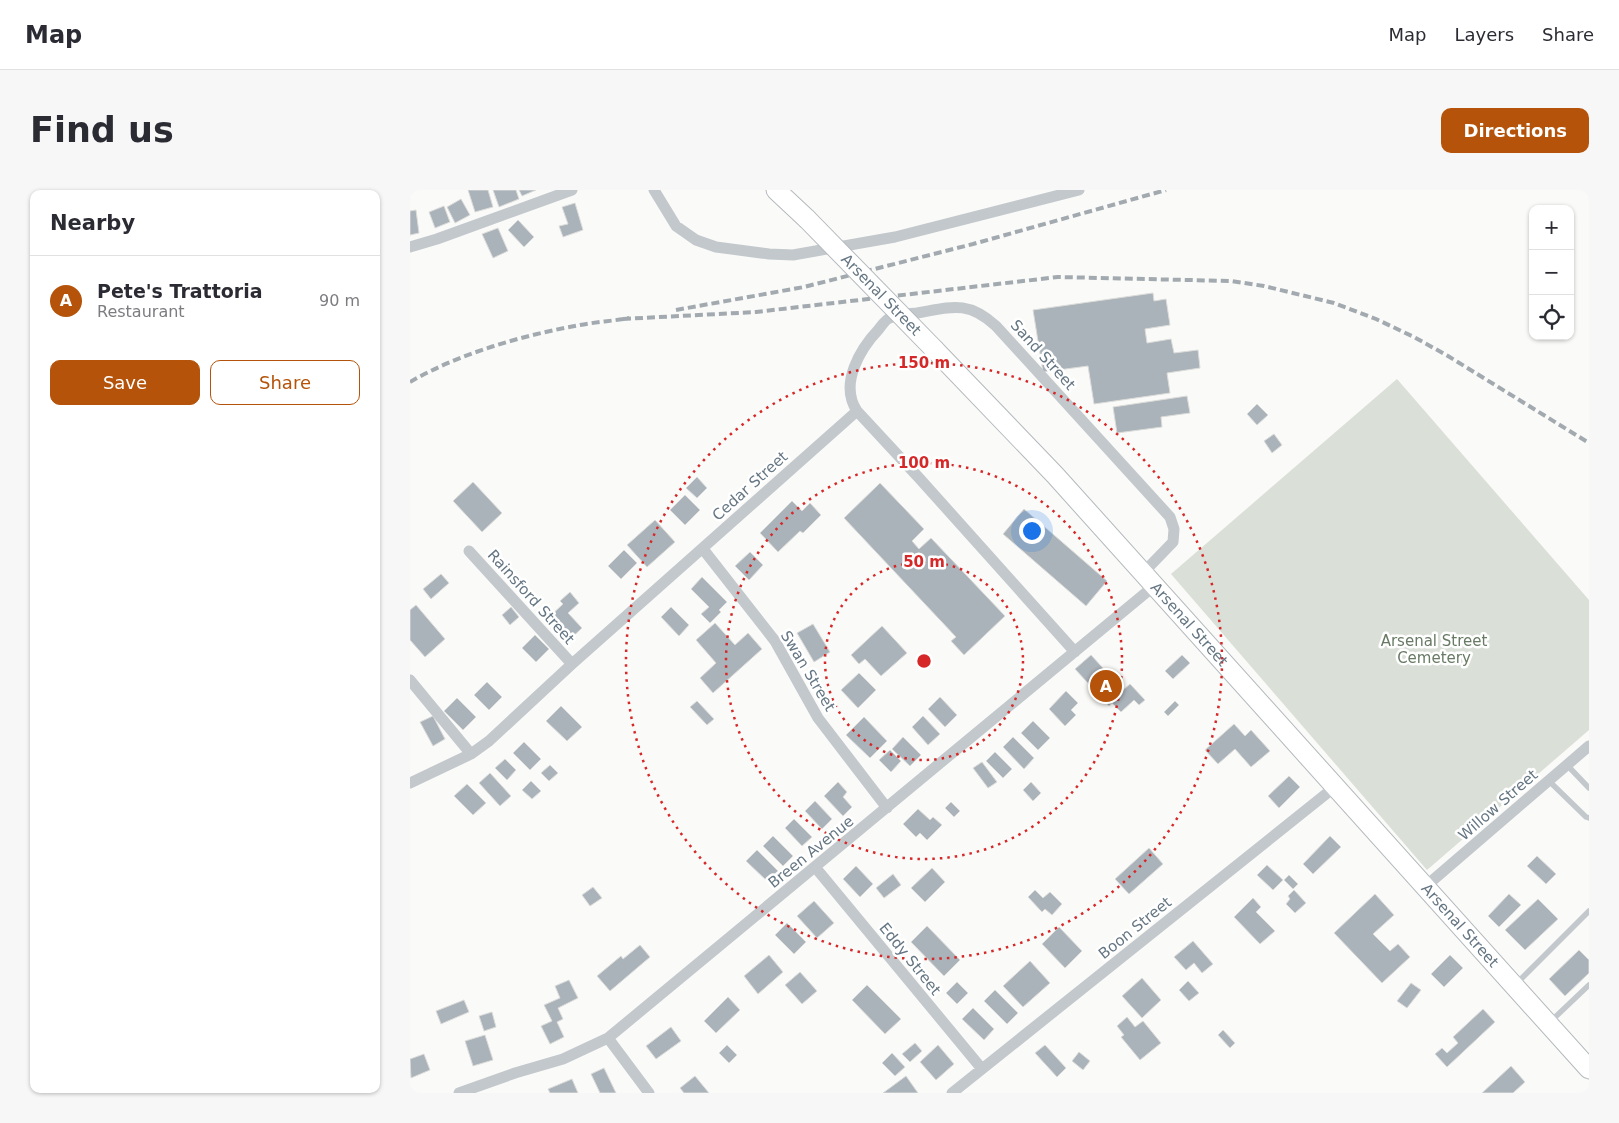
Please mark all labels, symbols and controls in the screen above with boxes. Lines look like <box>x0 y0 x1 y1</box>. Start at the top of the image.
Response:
text: Map <box>25 21 82 49</box>
text: Map <box>1388 24 1426 45</box>
text: Layers <box>1454 24 1514 45</box>
text: Share <box>1542 24 1594 45</box>
button: Directions <box>1441 108 1589 153</box>
text: Find us <box>30 110 174 150</box>
map controls <box>1529 205 1574 340</box>
button: + <box>1529 205 1574 250</box>
text: Nearby <box>50 211 135 235</box>
street label: Arsenal Street <box>837 250 925 339</box>
button: − <box>1529 250 1574 295</box>
text: Pete's Trattoria <box>97 280 263 302</box>
text: A <box>60 291 72 310</box>
text: 90 m <box>319 291 360 310</box>
button: locate <box>1529 295 1574 340</box>
text: Restaurant <box>97 302 185 321</box>
street label: Sand Street <box>1007 316 1079 394</box>
text: 150 m <box>898 354 950 372</box>
button: Save <box>50 360 200 405</box>
button: Share <box>210 360 360 405</box>
street label: Cedar Street <box>709 447 791 524</box>
text: 100 m <box>898 454 950 472</box>
your location <box>1019 518 1045 544</box>
street label: Rainsford Street <box>484 546 578 648</box>
text: 50 m <box>903 553 945 571</box>
street label: Arsenal Street <box>1147 579 1232 670</box>
street label: Swan Street <box>777 627 839 715</box>
park label: Arsenal Street Cemetery <box>1381 632 1487 667</box>
centre of rings <box>915 652 933 670</box>
pin: A <box>1090 667 1122 705</box>
street label: Willow Street <box>1455 766 1541 844</box>
street label: Breen Avenue <box>765 812 857 892</box>
street label: Arsenal Street <box>1418 880 1502 971</box>
street label: Boon Street <box>1095 893 1175 963</box>
street label: Eddy Street <box>875 919 945 999</box>

